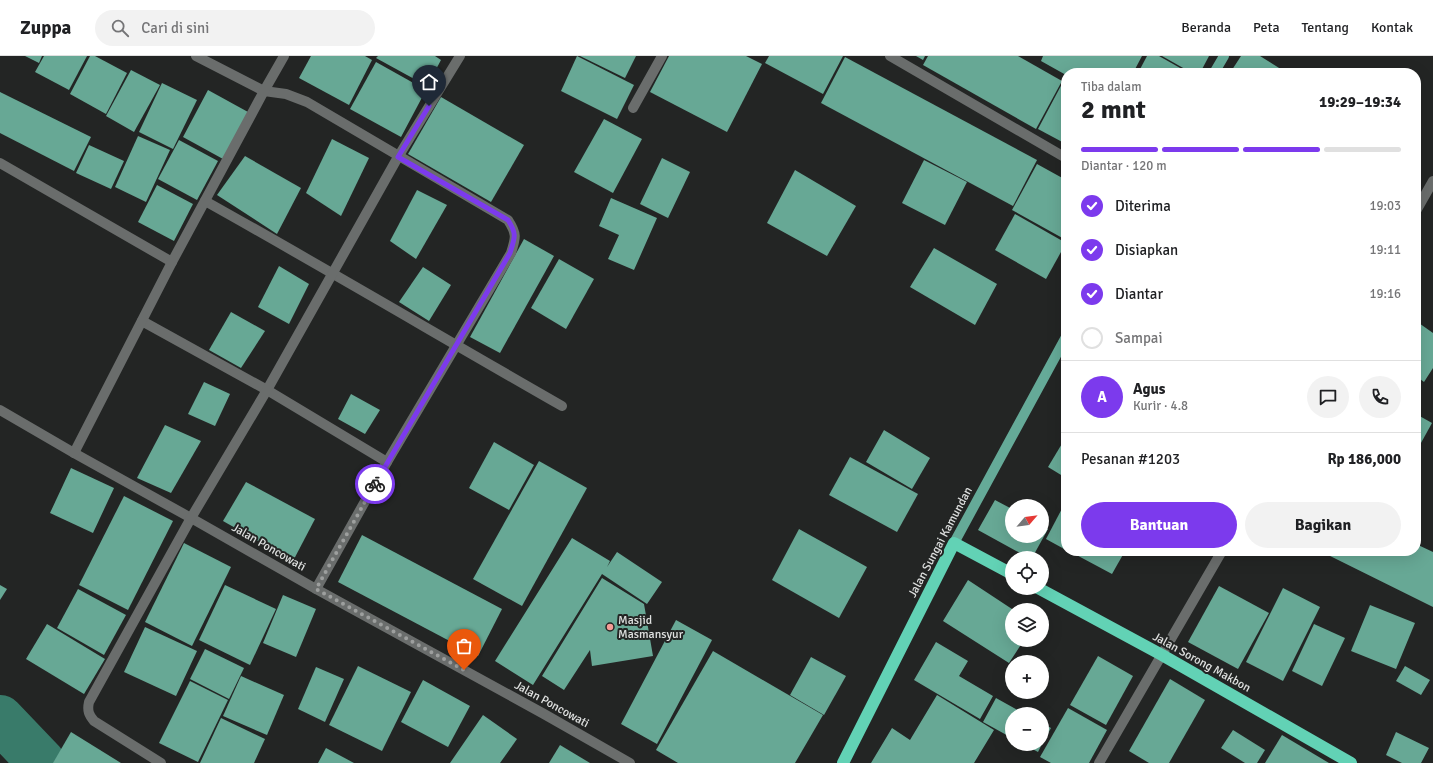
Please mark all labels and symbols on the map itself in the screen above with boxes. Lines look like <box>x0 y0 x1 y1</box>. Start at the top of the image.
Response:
pin <box>412 65 446 106</box>
courier <box>355 464 395 504</box>
street label: Jalan Sungai Kamundan <box>905 484 976 600</box>
north arrow <box>1005 499 1049 543</box>
street label: Jalan Poncowati <box>229 520 308 575</box>
place label: Masjid Masmansyur <box>618 613 684 642</box>
marker: Masjid Masmansyur <box>605 622 615 632</box>
pin <box>447 629 481 670</box>
street label: Jalan Sorong Makbon <box>1150 629 1253 696</box>
street label: Jalan Poncowati <box>512 678 592 731</box>

